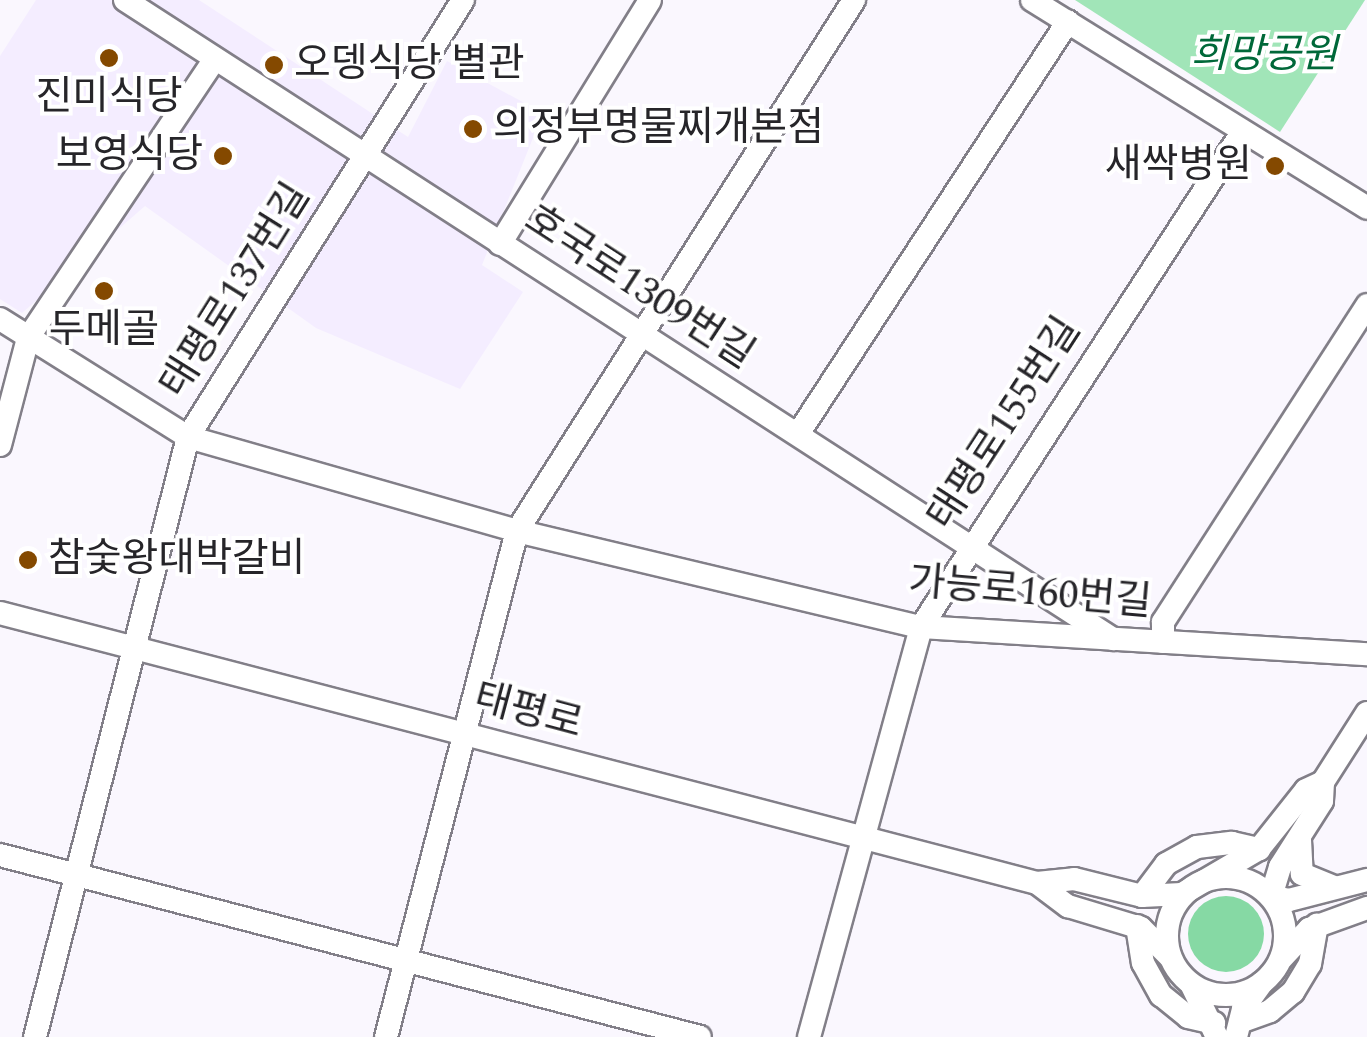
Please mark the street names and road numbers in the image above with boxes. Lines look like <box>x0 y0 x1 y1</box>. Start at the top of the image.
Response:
street label: 태평로137번길 <box>151 175 321 407</box>
street label: 호국로1309번길 <box>515 196 763 380</box>
street label: 태평로155번길 <box>918 309 1092 539</box>
street label: 가능로160번길 <box>906 558 1154 628</box>
street label: 태평로 <box>468 675 588 749</box>

